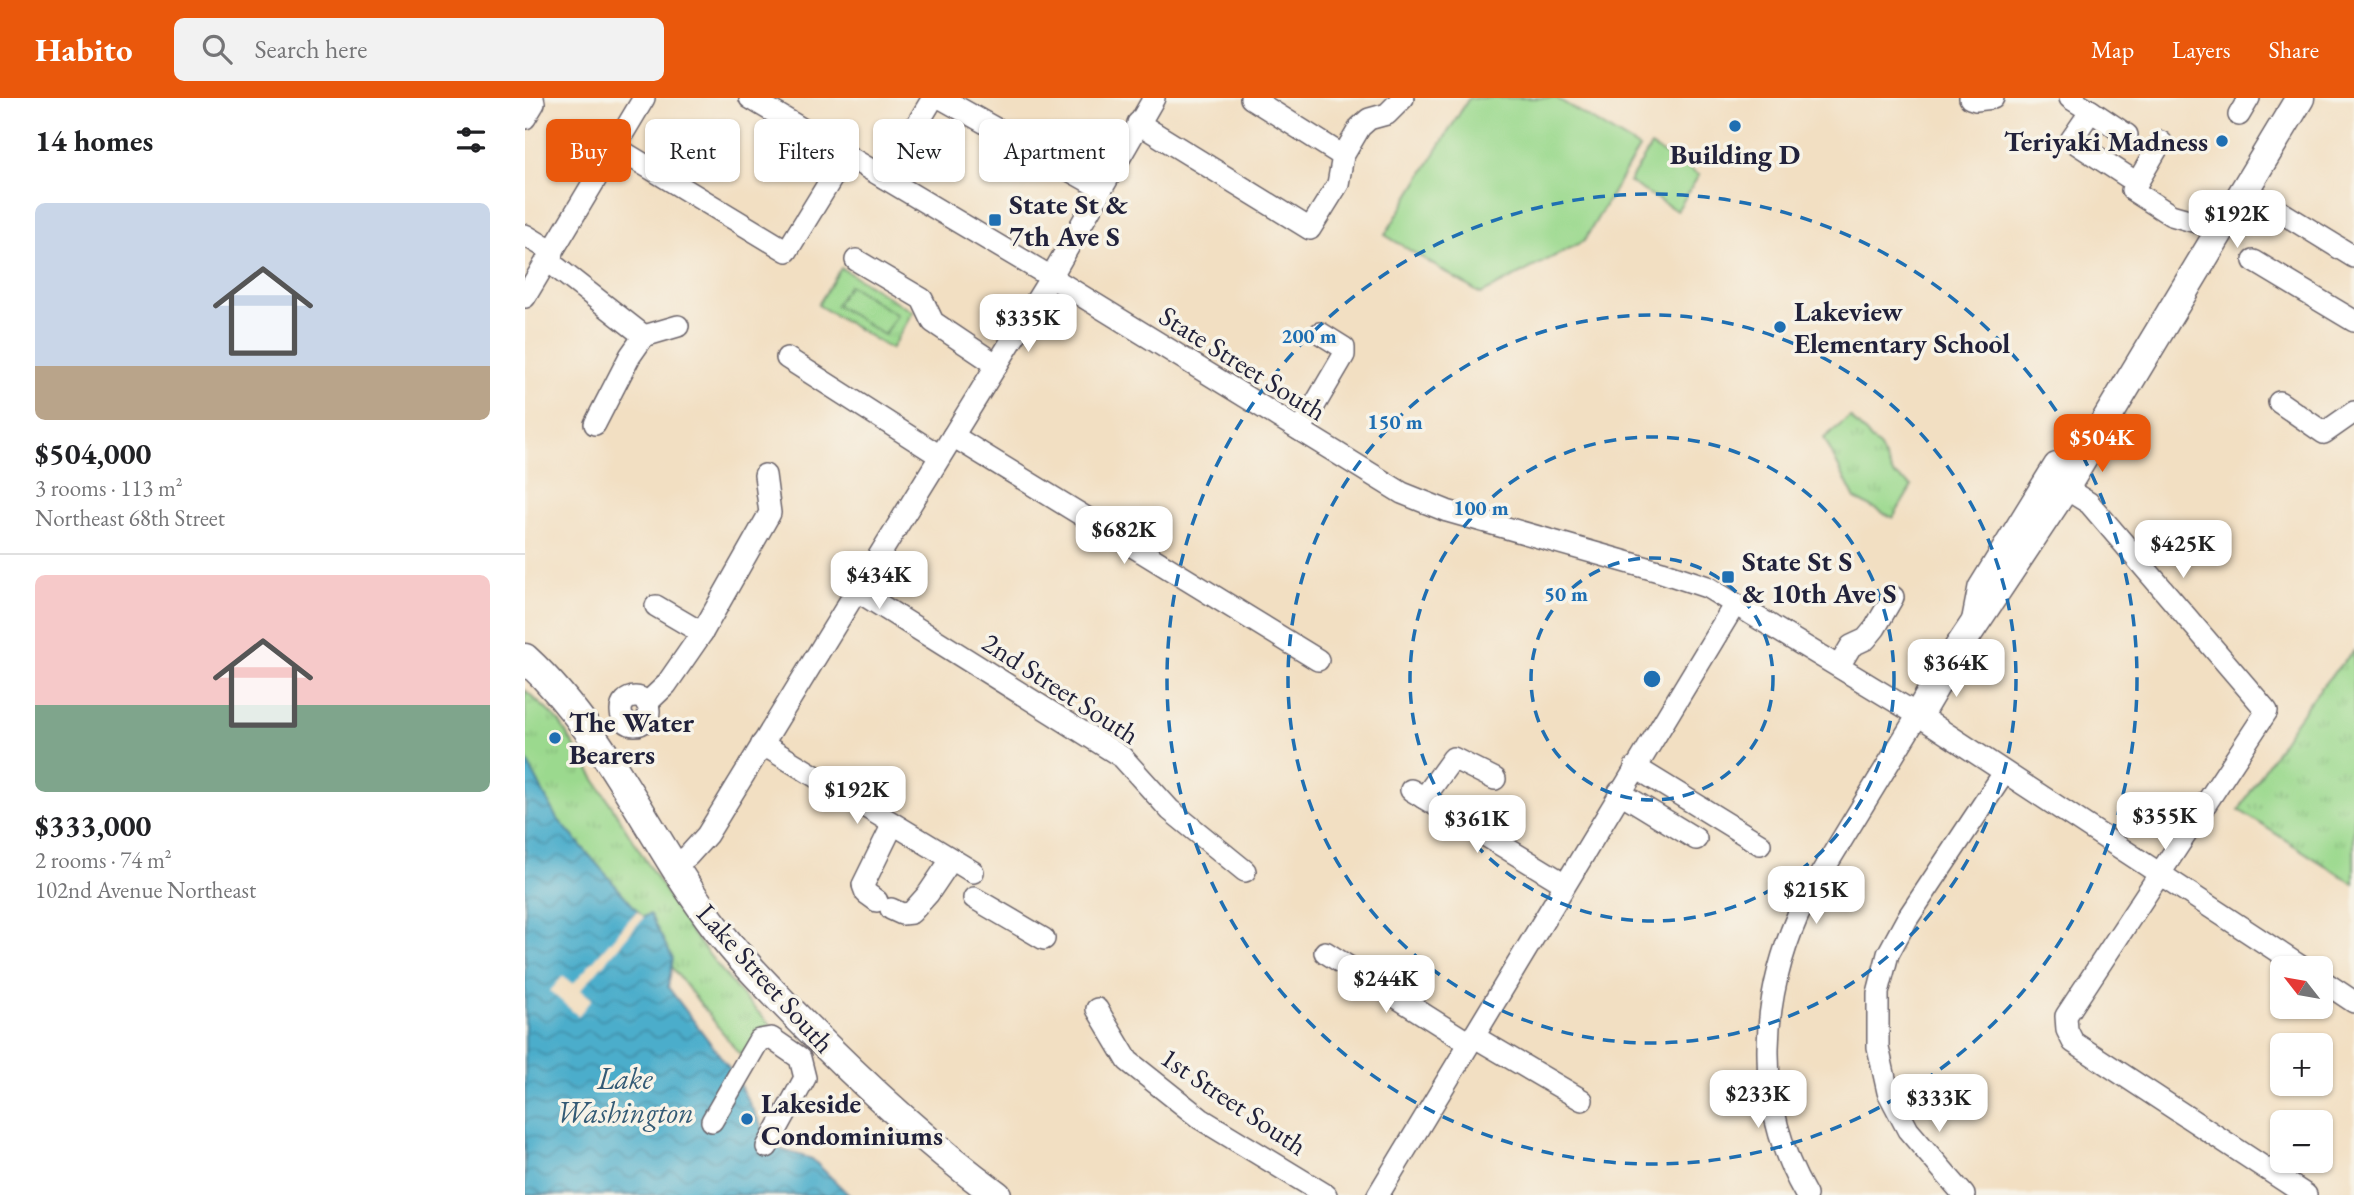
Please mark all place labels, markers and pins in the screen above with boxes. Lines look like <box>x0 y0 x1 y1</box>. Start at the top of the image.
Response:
marker: Building D <box>1727 118 1743 134</box>
place label: Teriyaki Madness <box>2004 123 2208 159</box>
marker: Teriyaki Madness <box>2214 133 2230 149</box>
place label: Building D <box>1670 136 1800 172</box>
place label: State St & 7th Ave S <box>1009 186 1128 254</box>
pin: $192K <box>2188 190 2286 250</box>
marker: State St & 7th Ave S <box>987 212 1003 228</box>
place label: Lakeview Elementary School <box>1794 293 2010 361</box>
pin: $335K <box>979 294 1077 354</box>
marker: Lakeview Elementary School <box>1772 319 1788 335</box>
pin: $504K <box>2053 414 2151 474</box>
pin: $682K <box>1075 506 1173 566</box>
pin: $425K <box>2134 520 2232 580</box>
place label: State St S & 10th Ave S <box>1742 543 1897 611</box>
pin: $434K <box>830 552 928 611</box>
marker: State St S & 10th Ave S <box>1720 569 1736 585</box>
pin: $364K <box>1907 640 2005 699</box>
centre of rings <box>1640 667 1664 691</box>
place label: The Water Bearers <box>569 704 694 772</box>
marker: The Water Bearers <box>547 730 563 746</box>
pin: $192K <box>808 766 906 826</box>
pin: $355K <box>2116 792 2214 852</box>
pin: $361K <box>1428 796 1526 855</box>
pin: $215K <box>1767 866 1865 926</box>
pin: $244K <box>1337 956 1435 1015</box>
pin: $233K <box>1709 1070 1807 1130</box>
pin: $333K <box>1890 1074 1988 1134</box>
place label: Lakeside Condominiums <box>761 1085 943 1153</box>
marker: Lakeside Condominiums <box>739 1111 755 1127</box>

